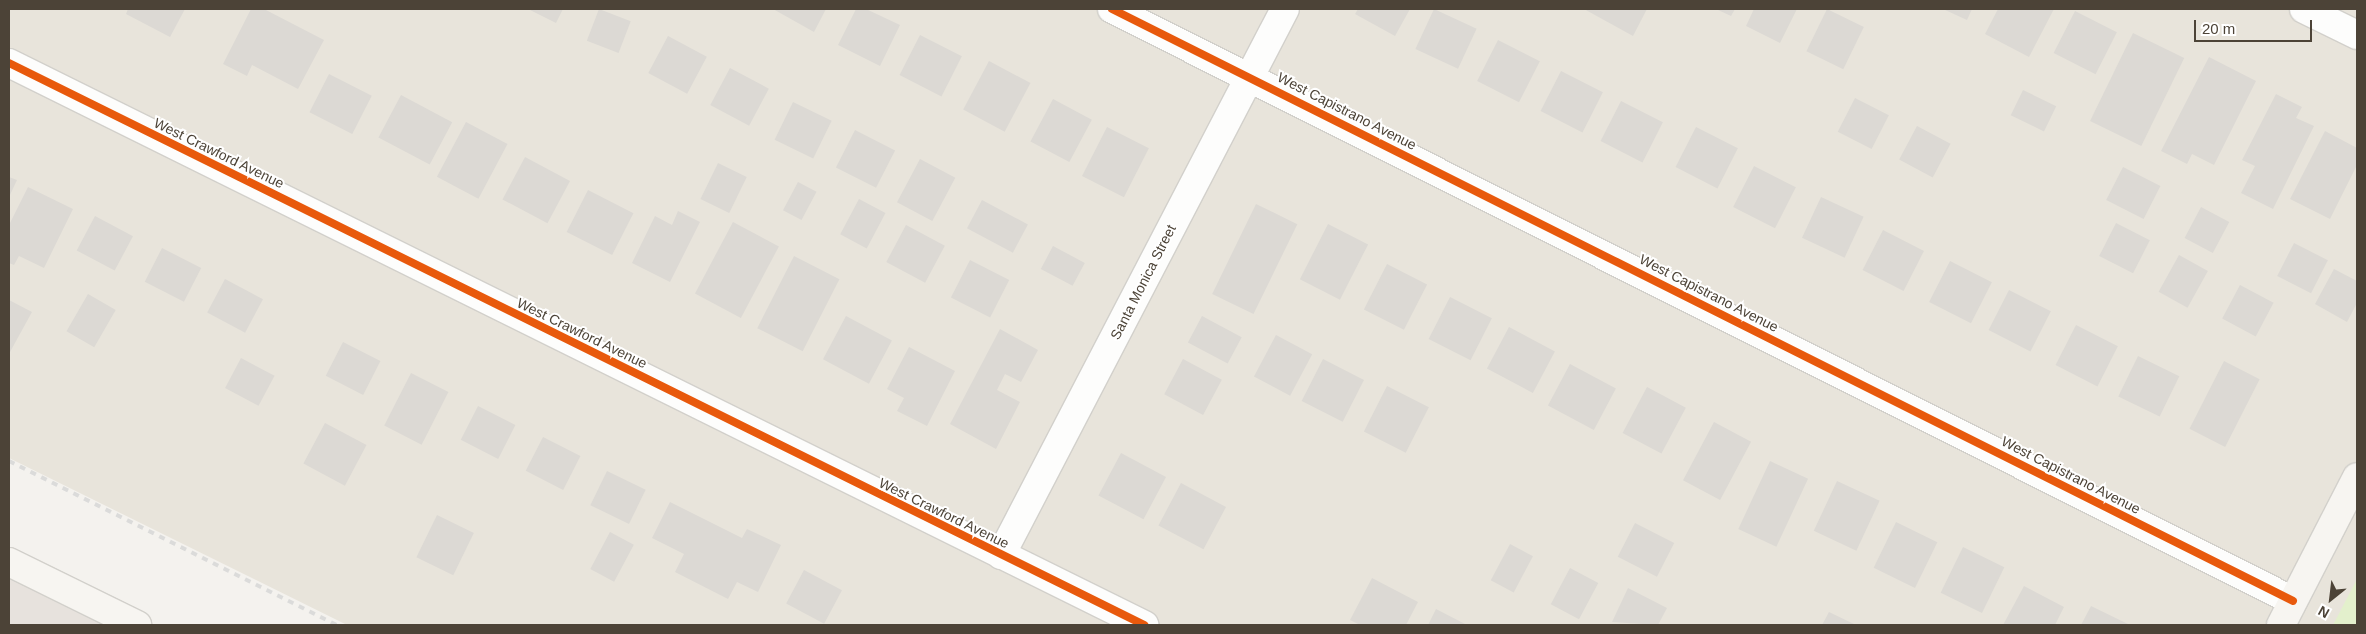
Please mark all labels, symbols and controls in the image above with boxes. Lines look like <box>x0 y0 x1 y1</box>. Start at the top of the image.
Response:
scale bar <box>2196 10 2314 42</box>
text: 20 m <box>2202 20 2235 37</box>
street label: West Capistrano Avenue <box>1274 68 1420 154</box>
street label: West Crawford Avenue <box>151 114 287 192</box>
street label: Santa Monica Street <box>1107 222 1179 342</box>
street label: West Capistrano Avenue <box>1636 250 1782 336</box>
street label: West Crawford Avenue <box>514 294 650 372</box>
street label: West Capistrano Avenue <box>1998 432 2144 518</box>
street label: West Crawford Avenue <box>876 474 1012 552</box>
north arrow <box>2306 574 2356 624</box>
text: N <box>2315 603 2332 622</box>

